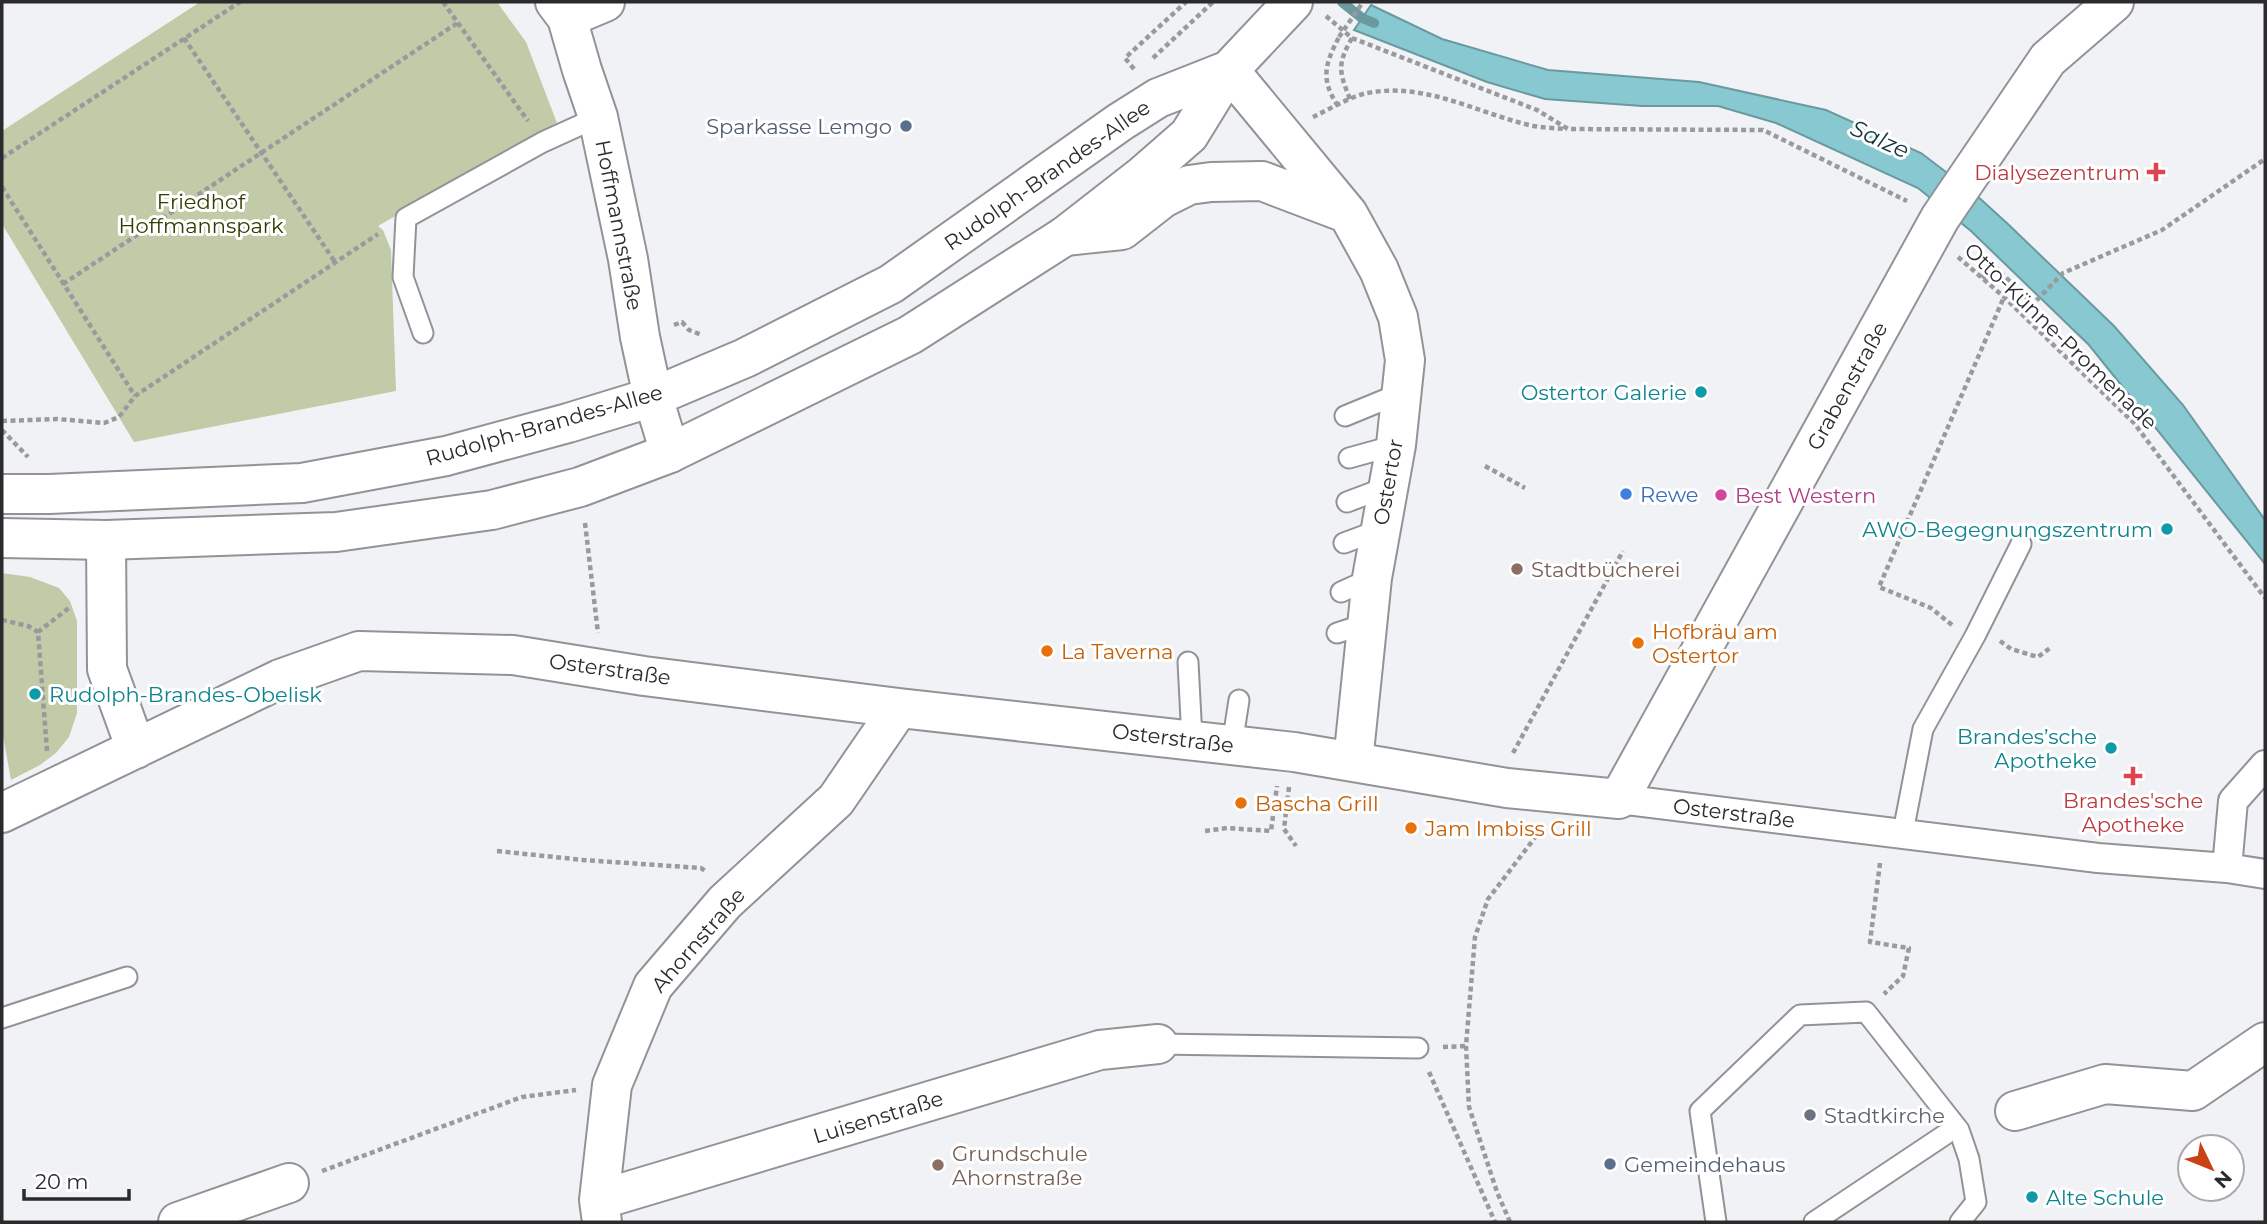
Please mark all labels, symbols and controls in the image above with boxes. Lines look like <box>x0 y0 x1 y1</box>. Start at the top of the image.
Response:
street label: Rudolph-Brandes-Allee <box>939 94 1155 256</box>
place label: Sparkasse Lemgo <box>706 114 892 139</box>
water label: Salze <box>1846 114 1914 164</box>
marker: Sparkasse Lemgo <box>898 118 914 134</box>
street label: Hoffmannstraße <box>590 138 648 312</box>
place label: Dialysezentrum <box>1974 160 2140 185</box>
marker: Dialysezentrum <box>2146 162 2166 182</box>
park label: Friedhof Hoffmannspark <box>118 189 284 238</box>
street label: Otto-Künne-Promenade <box>1960 237 2162 435</box>
street label: Grabenstraße <box>1801 318 1893 454</box>
street label: Rudolph-Brandes-Allee <box>423 379 665 471</box>
place label: Ostertor Galerie <box>1521 380 1687 405</box>
marker: Ostertor Galerie <box>1693 384 1709 400</box>
street label: Ostertor <box>1368 437 1408 527</box>
place label: Rewe <box>1640 482 1699 507</box>
place label: Best Western <box>1735 483 1876 508</box>
marker: Rewe <box>1618 486 1634 502</box>
marker: Best Western <box>1713 487 1729 503</box>
place label: AWO-Begegnungszentrum <box>1862 517 2153 542</box>
marker: AWO-Begegnungszentrum <box>2159 521 2175 537</box>
place label: Stadtbücherei <box>1531 557 1680 582</box>
marker: Stadtbücherei <box>1509 561 1525 577</box>
place label: Hofbräu am Ostertor <box>1652 619 1778 668</box>
marker: Hofbräu am Ostertor <box>1630 635 1646 651</box>
place label: La Taverna <box>1061 639 1173 664</box>
marker: La Taverna <box>1039 643 1055 659</box>
street label: Osterstraße <box>548 648 672 690</box>
place label: Rudolph-Brandes-Obelisk <box>49 682 322 707</box>
marker: Rudolph-Brandes-Obelisk <box>27 686 43 702</box>
street label: Osterstraße <box>1111 718 1235 758</box>
place label: Brandes’sche Apotheke <box>1957 724 2097 773</box>
marker: Brandes’sche Apotheke <box>2103 740 2119 756</box>
marker: Brandes'sche Apotheke <box>2125 768 2141 784</box>
place label: Brandes'sche Apotheke <box>2063 788 2203 837</box>
place label: Bascha Grill <box>1255 791 1379 816</box>
street label: Osterstraße <box>1672 793 1796 833</box>
marker: Bascha Grill <box>1233 795 1249 811</box>
place label: Jam Imbiss Grill <box>1424 816 1592 841</box>
marker: Jam Imbiss Grill <box>1403 820 1419 836</box>
street label: Ahornstraße <box>646 883 750 997</box>
street label: Luisenstraße <box>810 1085 946 1149</box>
place label: Stadtkirche <box>1824 1103 1945 1128</box>
marker: Stadtkirche <box>1802 1107 1818 1123</box>
north arrow <box>2176 1133 2246 1203</box>
place label: Grundschule Ahornstraße <box>952 1141 1088 1190</box>
place label: Gemeindehaus <box>1624 1152 1786 1177</box>
marker: Gemeindehaus <box>1602 1156 1618 1172</box>
marker: Grundschule Ahornstraße <box>930 1157 946 1173</box>
scale bar <box>24 1158 130 1202</box>
text: N <box>2209 1166 2237 1193</box>
text: 20 m <box>35 1169 89 1194</box>
place label: Alte Schule <box>2046 1185 2164 1210</box>
marker: Alte Schule <box>2024 1189 2040 1205</box>

